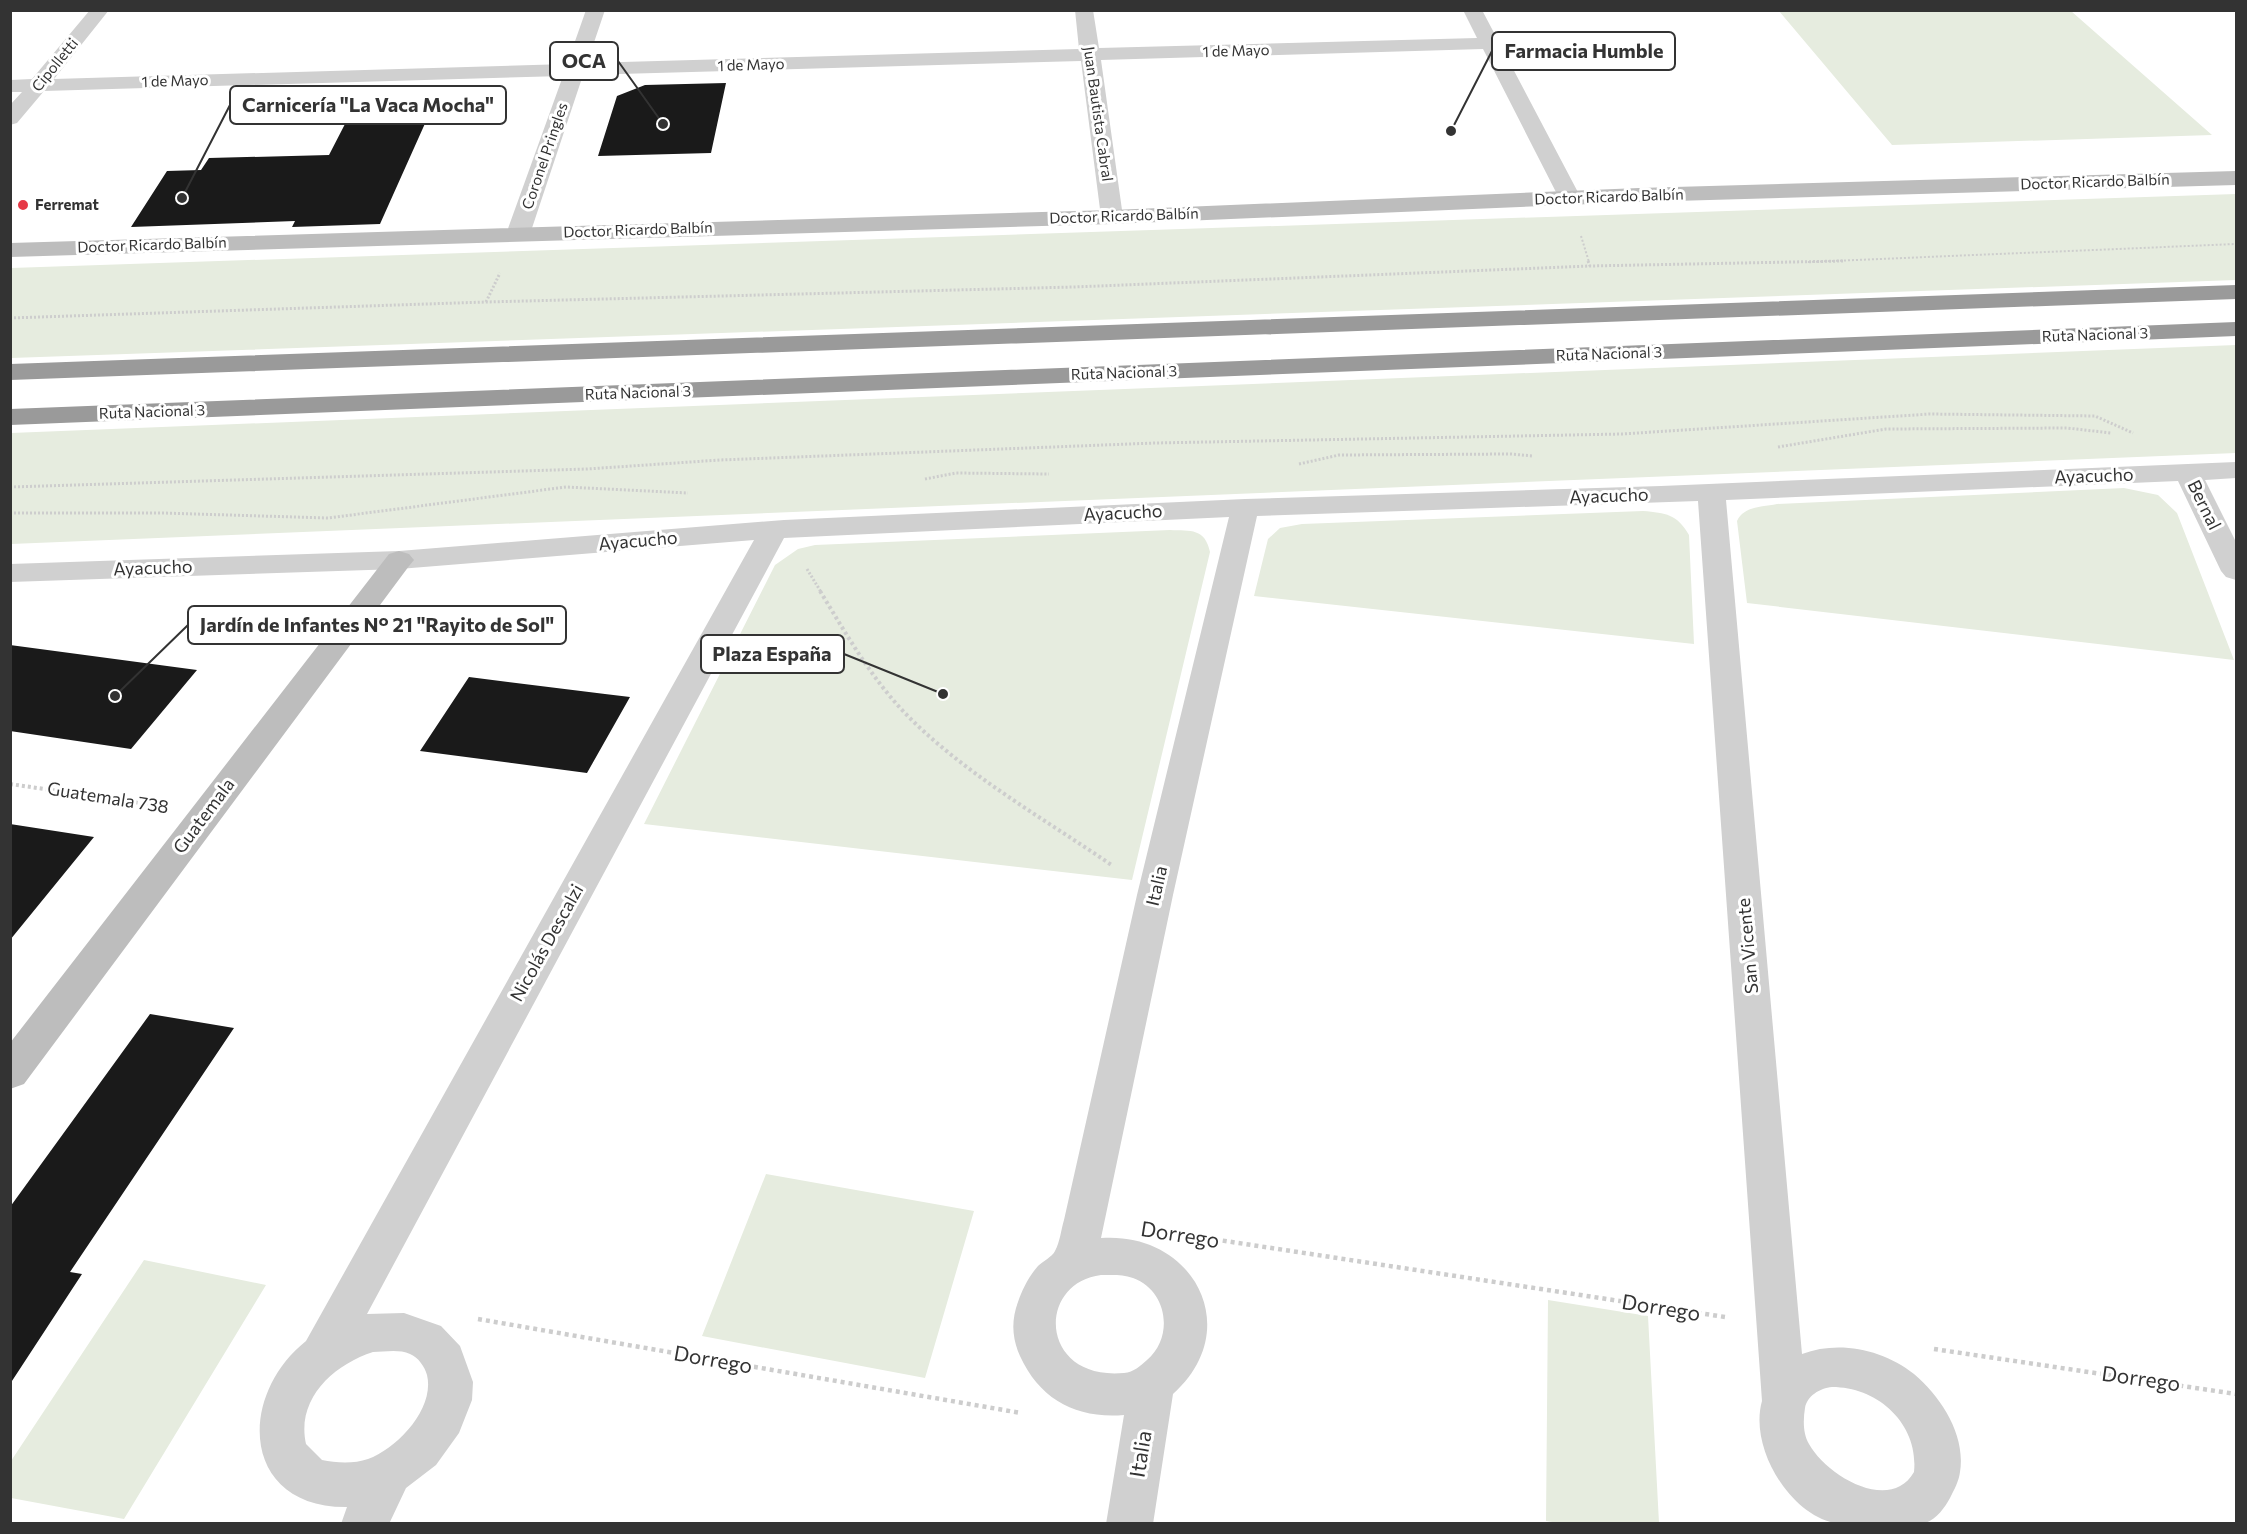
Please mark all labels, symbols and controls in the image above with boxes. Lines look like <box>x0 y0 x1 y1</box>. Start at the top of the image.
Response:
callout: Farmacia Humble <box>1492 32 1675 70</box>
street label: Cipolletti <box>27 34 81 95</box>
text: Farmacia Humble <box>1504 38 1664 62</box>
street label: 1 de Mayo <box>1202 40 1270 60</box>
callout: OCA <box>550 42 618 80</box>
street label: Juan Bautista Cabral <box>1081 45 1117 183</box>
text: OCA <box>562 48 606 72</box>
street label: 1 de Mayo <box>717 54 785 74</box>
street label: 1 de Mayo <box>141 70 209 90</box>
callout: Carnicería "La Vaca Mocha" <box>230 86 506 124</box>
text: Carnicería "La Vaca Mocha" <box>242 92 494 116</box>
street label: Coronel Pringles <box>517 100 571 211</box>
street label: Doctor Ricardo Balbín <box>2020 169 2170 193</box>
street label: Doctor Ricardo Balbín <box>1534 184 1684 208</box>
place label: Ferremat <box>35 195 99 213</box>
marker: Ferremat <box>16 198 30 212</box>
street label: Doctor Ricardo Balbín <box>1049 203 1199 227</box>
street label: Doctor Ricardo Balbín <box>563 217 713 241</box>
street label: Doctor Ricardo Balbín <box>77 232 227 256</box>
street label: Ruta Nacional 3 <box>2042 323 2148 345</box>
street label: Ruta Nacional 3 <box>1556 342 1662 364</box>
street label: Ruta Nacional 3 <box>1071 361 1177 383</box>
street label: Ruta Nacional 3 <box>585 381 691 403</box>
street label: Ruta Nacional 3 <box>99 400 205 422</box>
street label: Ayacucho <box>2054 463 2134 487</box>
street label: Bernal <box>2183 476 2226 533</box>
street label: Ayacucho <box>1569 483 1649 507</box>
street label: Ayacucho <box>1083 499 1163 525</box>
street label: Ayacucho <box>597 526 678 554</box>
street label: Ayacucho <box>113 555 193 579</box>
callout: Jardín de Infantes N° 21 "Rayito de Sol" <box>188 606 566 644</box>
text: Jardín de Infantes N° 21 "Rayito de Sol" <box>200 612 554 636</box>
callout: Plaza España <box>701 635 844 673</box>
text: Plaza España <box>712 641 832 665</box>
street label: Guatemala <box>168 773 239 857</box>
street label: Guatemala 738 <box>46 777 171 817</box>
street label: Italia <box>1141 864 1171 908</box>
street label: Nicolás Descalzi <box>505 880 587 1005</box>
street label: San Vicente <box>1732 897 1762 995</box>
street label: Dorrego <box>1139 1215 1221 1252</box>
street label: Dorrego <box>1620 1288 1702 1325</box>
street label: Dorrego <box>672 1339 754 1378</box>
street label: Dorrego <box>2100 1360 2182 1395</box>
street label: Italia <box>1123 1429 1156 1479</box>

